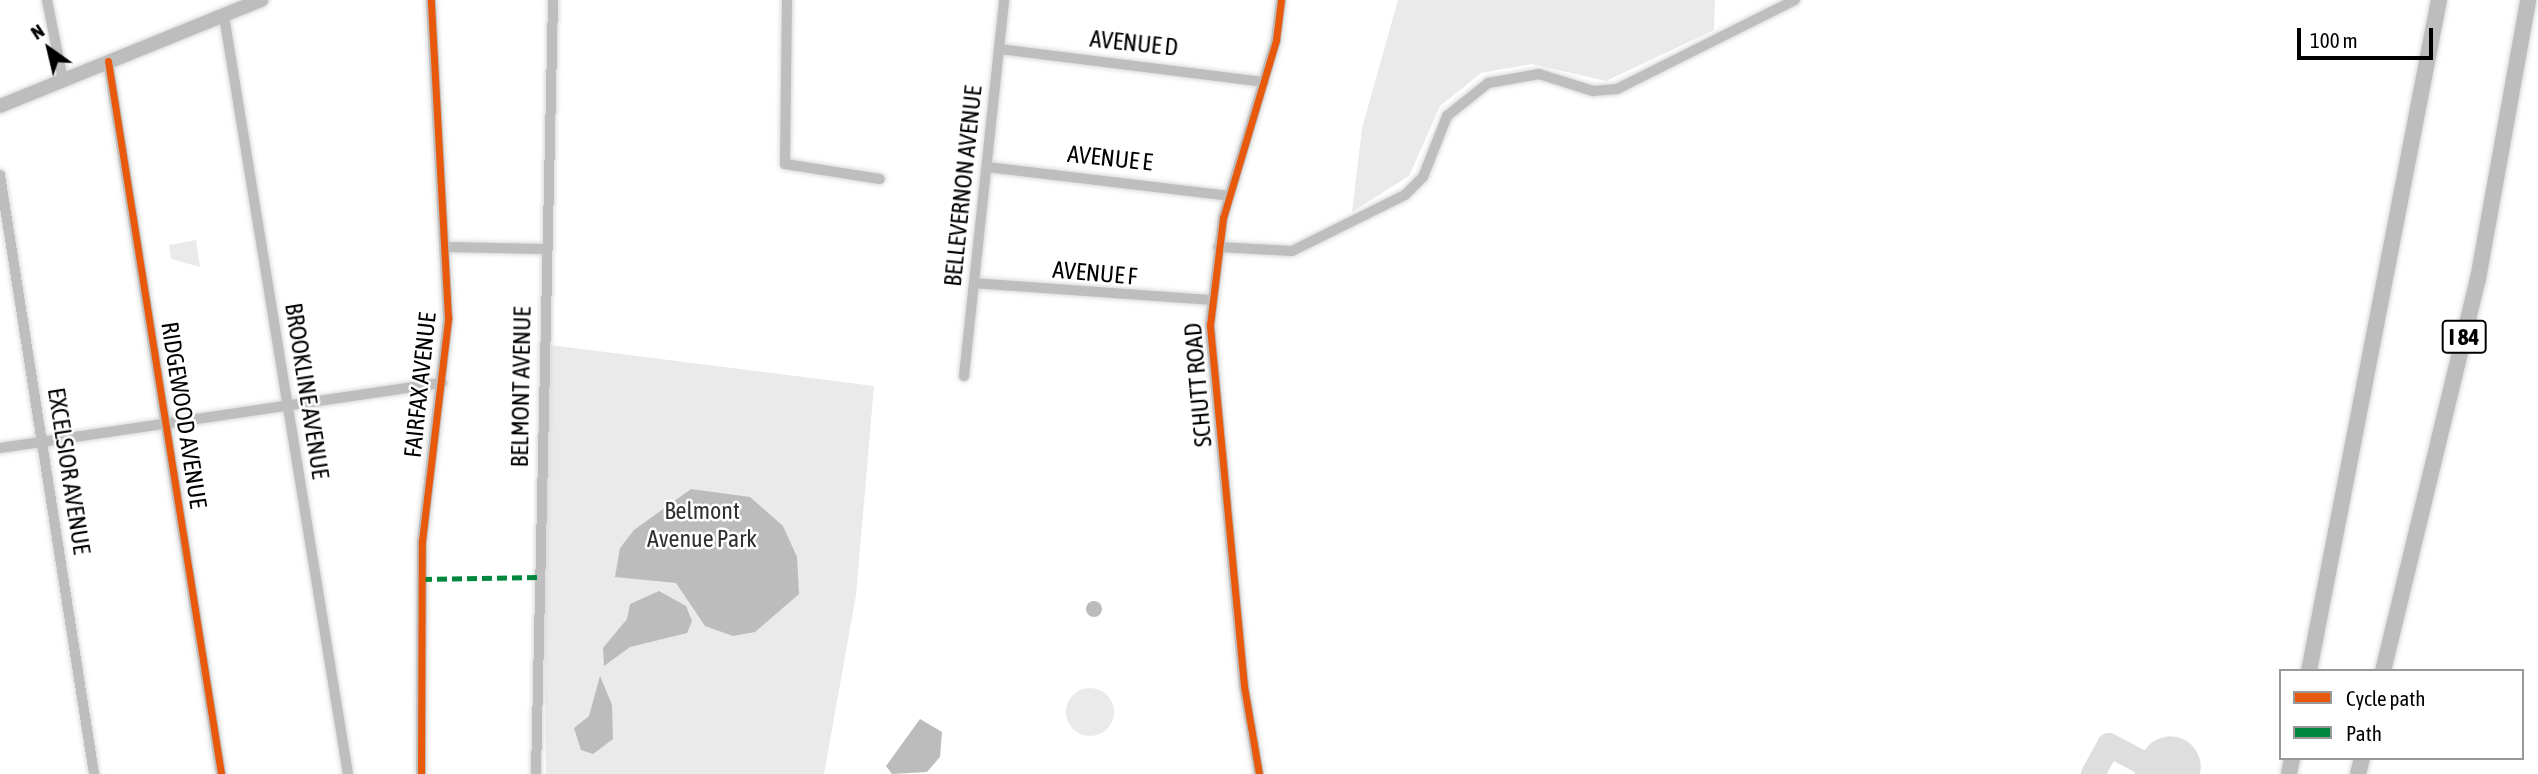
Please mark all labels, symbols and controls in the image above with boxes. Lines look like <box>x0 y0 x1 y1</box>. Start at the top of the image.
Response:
north arrow <box>14 14 84 84</box>
scale bar <box>2300 14 2436 58</box>
text: N <box>26 19 48 44</box>
street label: AVENUE D <box>1088 24 1180 62</box>
text: 100 m <box>2310 28 2358 52</box>
street label: BELLEVERNON AVENUE <box>938 84 988 288</box>
street label: AVENUE E <box>1066 139 1154 177</box>
street label: AVENUE F <box>1052 255 1138 291</box>
street label: BROOKLINE AVENUE <box>279 301 335 481</box>
street label: BELMONT AVENUE <box>505 306 537 468</box>
street label: FAIRFAX AVENUE <box>398 311 442 459</box>
road number: I 84 <box>2441 318 2487 356</box>
street label: RIDGEWOOD AVENUE <box>155 320 213 510</box>
street label: SCHUTT ROAD <box>1178 322 1218 448</box>
street label: EXCELSIOR AVENUE <box>42 386 96 556</box>
park label: Belmont Avenue Park <box>647 497 757 553</box>
legend <box>2279 669 2524 760</box>
text: Cycle path <box>2346 686 2425 710</box>
text: Path <box>2346 721 2382 745</box>

